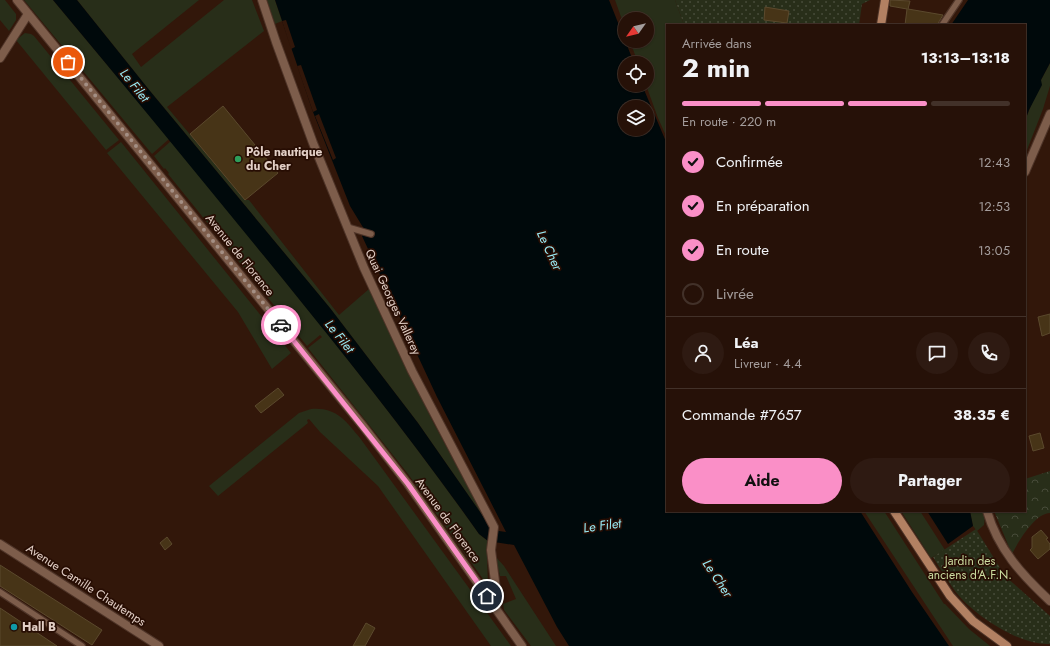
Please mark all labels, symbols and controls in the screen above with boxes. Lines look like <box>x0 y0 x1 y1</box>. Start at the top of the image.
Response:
north arrow <box>618 12 654 48</box>
map controls <box>618 12 654 136</box>
text: Arrivée dans <box>682 34 751 53</box>
pin <box>51 45 85 79</box>
text: 13:13–13:18 <box>921 47 1010 69</box>
text: 2 min <box>682 49 750 87</box>
icon: bag <box>57 51 79 73</box>
button: locate <box>618 56 654 92</box>
water label: Le Filet <box>115 65 155 107</box>
button: layers <box>618 100 654 136</box>
text: En route · 220 m <box>682 112 776 131</box>
place label: Pôle nautique du Cher <box>246 143 323 175</box>
icon: check <box>682 151 704 173</box>
text: Confirmée <box>716 151 783 173</box>
text: 12:43 <box>978 153 1010 172</box>
marker: Pôle nautique du Cher <box>233 154 243 164</box>
icon: check <box>682 195 704 217</box>
text: En préparation <box>716 195 810 217</box>
text: 12:53 <box>978 197 1010 216</box>
street label: Avenue de Florence <box>201 210 279 300</box>
water label: Le Cher <box>532 227 567 274</box>
icon: check <box>682 239 704 261</box>
text: En route <box>716 239 769 261</box>
text: 13:05 <box>978 241 1010 260</box>
street label: Quai Georges Vallerey <box>361 246 426 359</box>
text: Livrée <box>716 283 754 305</box>
courier <box>261 305 301 345</box>
icon: car <box>270 314 292 336</box>
water label: Le Filet <box>320 316 360 358</box>
button: person <box>682 332 724 374</box>
text: Léa <box>734 332 759 354</box>
button: chat <box>916 332 958 374</box>
button: phone <box>968 332 1010 374</box>
text: Livreur · 4.4 <box>734 354 802 373</box>
text: Commande #7657 <box>682 404 802 426</box>
text: 38.35 € <box>953 404 1010 426</box>
button: Aide <box>682 458 842 504</box>
button: Partager <box>850 458 1010 504</box>
street label: Avenue de Florence <box>411 474 485 566</box>
water label: Le Filet <box>582 513 623 538</box>
street label: Avenue Camille Chautemps <box>23 539 150 631</box>
park label: Jardin des anciens d'A.F.N. <box>928 552 1012 584</box>
water label: Le Cher <box>698 555 738 602</box>
pin <box>470 579 504 613</box>
icon: home <box>476 585 498 607</box>
place label: Hall B <box>22 618 56 636</box>
marker: Hall B <box>9 622 19 632</box>

